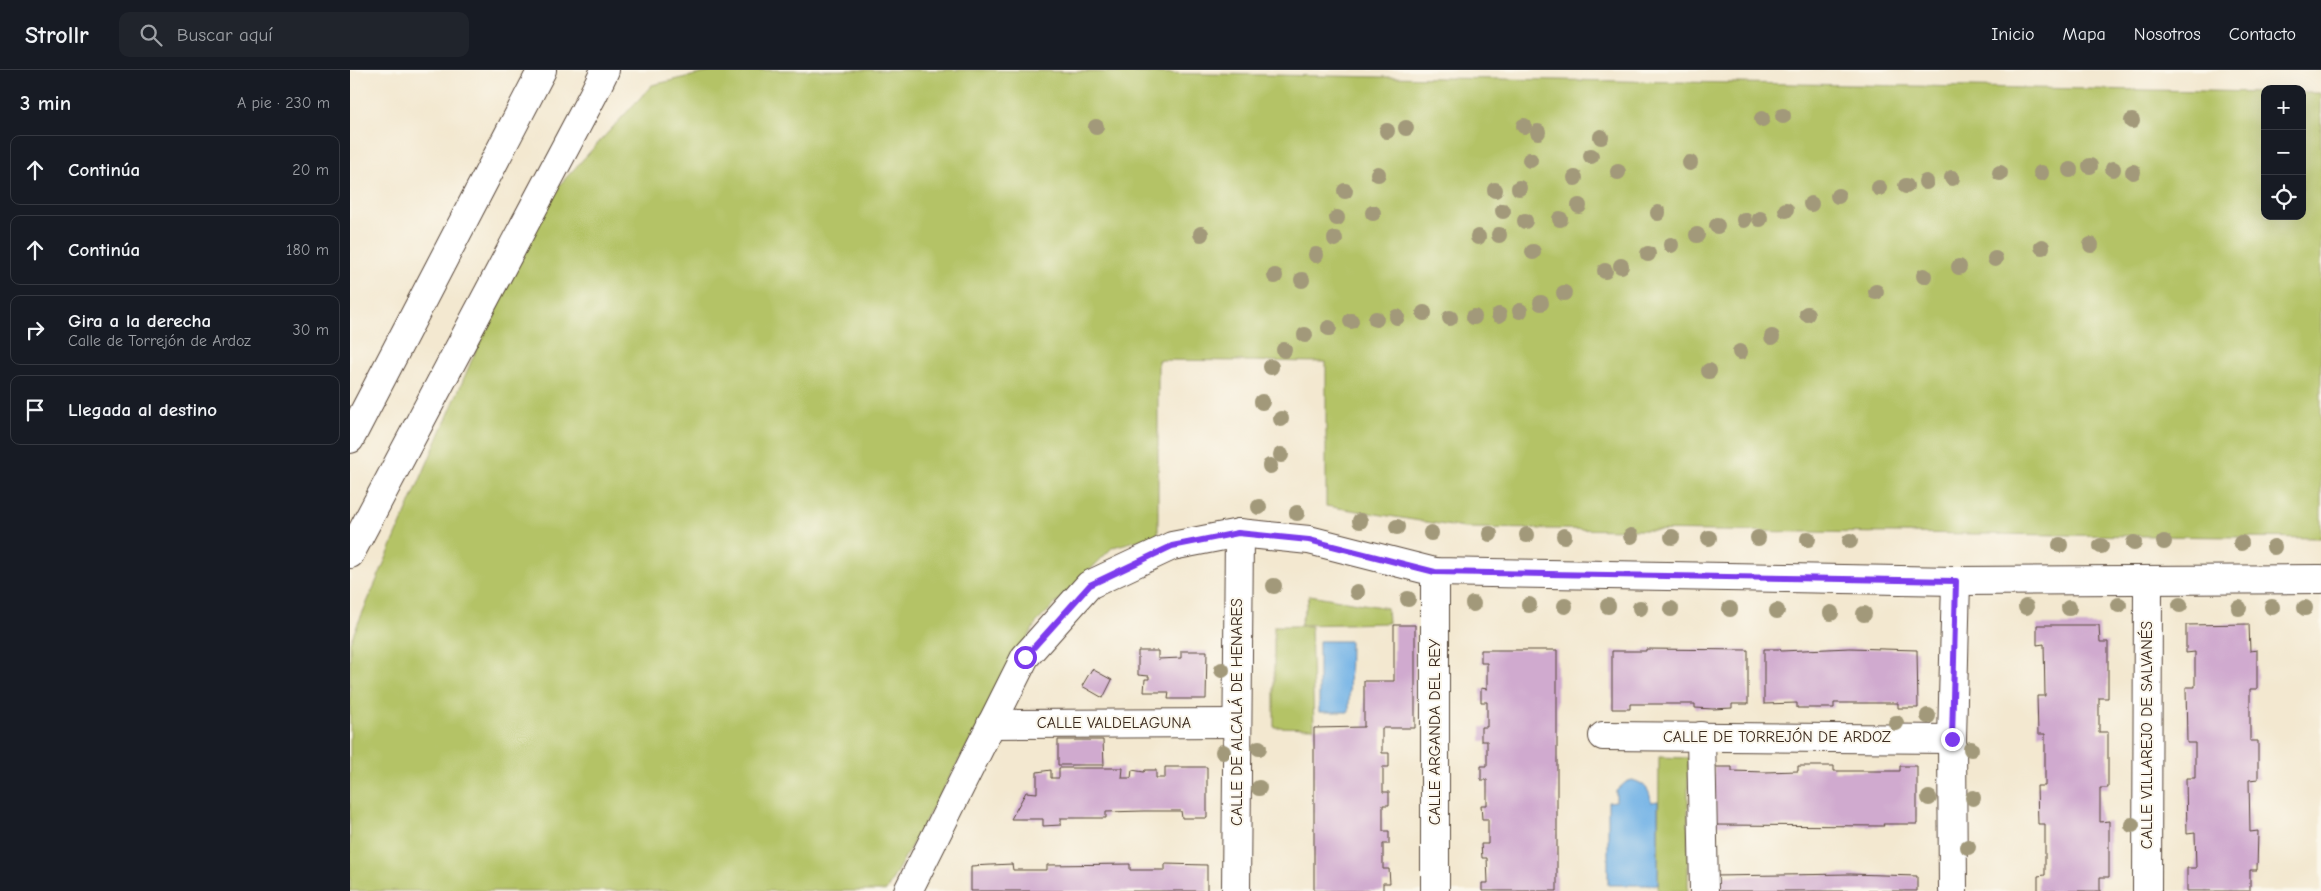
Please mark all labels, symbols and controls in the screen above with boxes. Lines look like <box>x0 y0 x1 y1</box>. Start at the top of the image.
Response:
search box <box>119 12 469 57</box>
text: Strollr <box>25 21 89 49</box>
icon: search <box>137 21 165 49</box>
text: Buscar aquí <box>177 24 273 46</box>
text: Inicio <box>1991 24 2035 45</box>
text: Mapa <box>2063 24 2106 45</box>
text: Nosotros <box>2134 24 2201 45</box>
text: Contacto <box>2229 24 2296 45</box>
map controls <box>2261 85 2306 220</box>
button: + <box>2261 85 2306 130</box>
text: 3 min <box>20 91 71 115</box>
text: A pie · 230 m <box>237 94 330 112</box>
button: − <box>2261 130 2306 175</box>
icon: ahead <box>21 156 49 184</box>
text: Continúa <box>68 159 140 181</box>
text: 20 m <box>292 161 329 179</box>
button: locate <box>2261 175 2306 220</box>
icon: ahead <box>21 236 49 264</box>
text: Continúa <box>68 239 140 261</box>
text: 180 m <box>286 241 329 259</box>
text: Gira a la derecha <box>68 310 211 332</box>
icon: right <box>21 316 49 344</box>
text: 30 m <box>293 321 329 339</box>
text: Calle de Torrejón de Ardoz <box>68 332 251 350</box>
icon: arrive <box>21 396 49 424</box>
text: Llegada al destino <box>68 399 217 421</box>
street label: CALLE DE ALCALÁ DE HENARES <box>1227 598 1246 826</box>
street label: CALLE VILLAREJO DE SALVANÉS <box>2137 621 2156 849</box>
street label: CALLE ARGANDA DEL REY <box>1426 638 1444 825</box>
route start <box>1014 646 1037 669</box>
street label: CALLE VALDELAGUNA <box>1037 714 1191 732</box>
street label: CALLE DE TORREJÓN DE ARDOZ <box>1663 727 1891 746</box>
route end <box>1941 728 1964 751</box>

